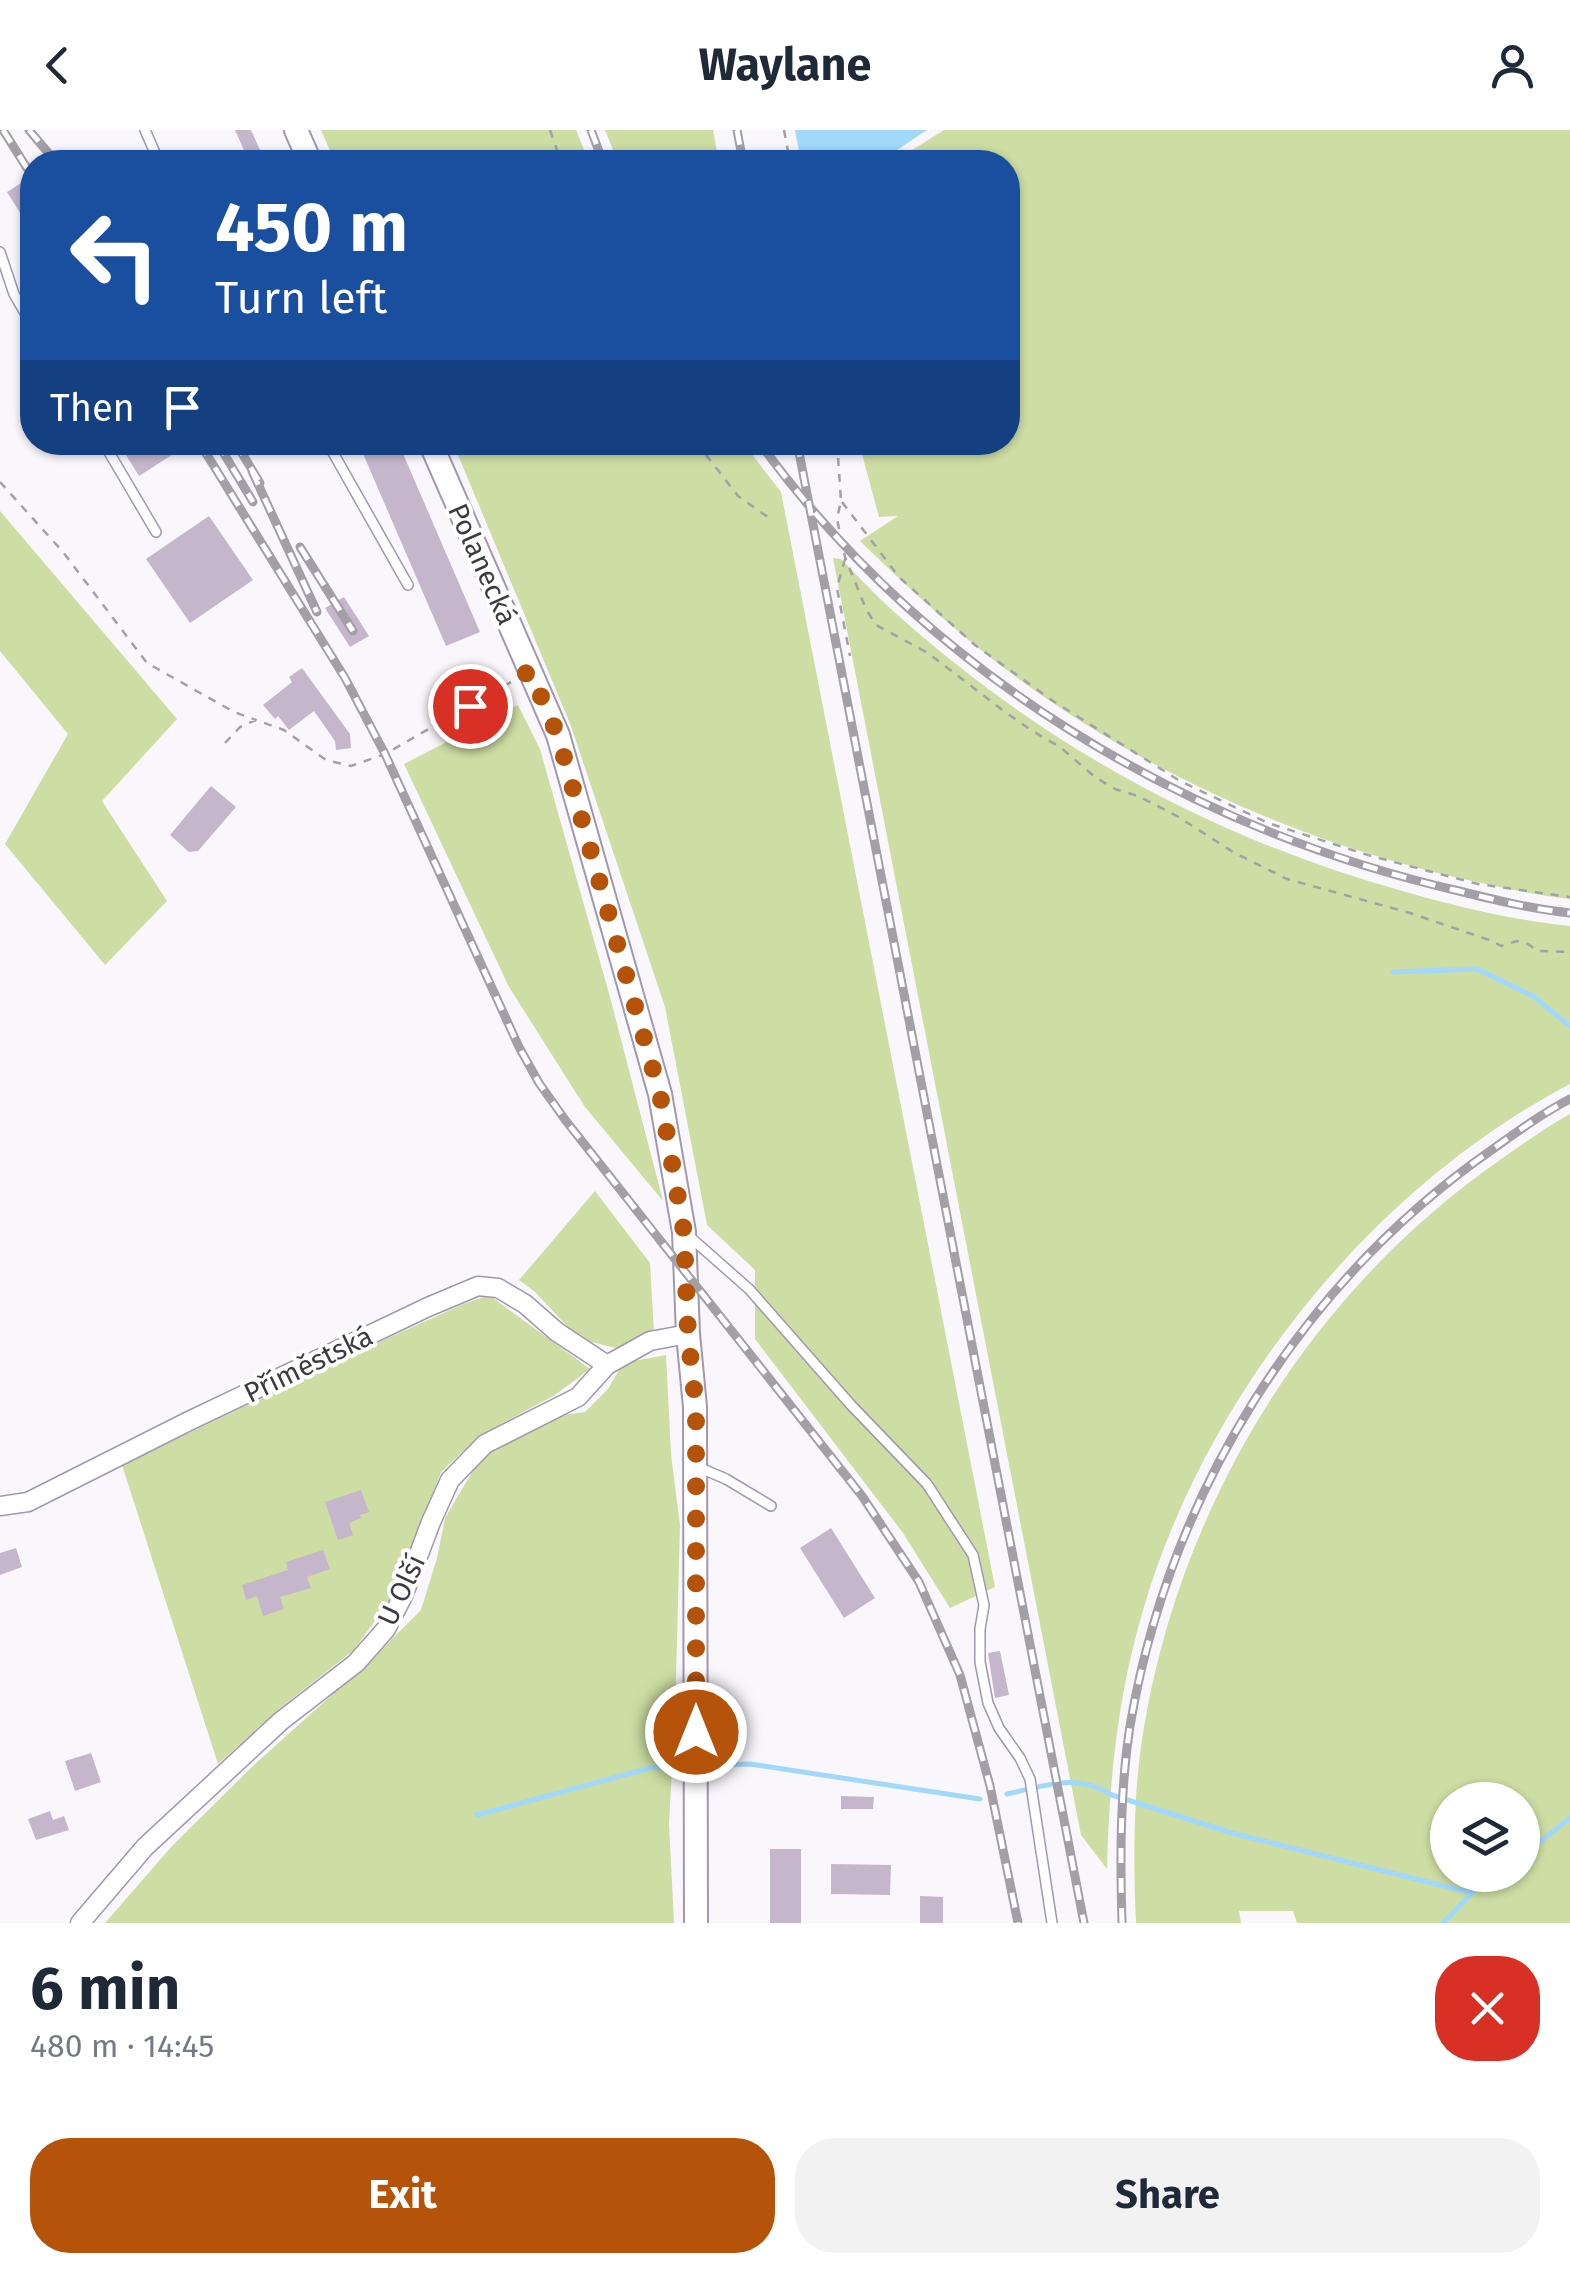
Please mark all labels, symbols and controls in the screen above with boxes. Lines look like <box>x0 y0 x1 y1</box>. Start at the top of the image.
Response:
icon: back <box>30 38 85 93</box>
text: Waylane <box>699 38 871 92</box>
icon: person <box>1485 38 1540 93</box>
text: 450 m <box>215 186 408 270</box>
icon: left <box>50 190 180 320</box>
text: Turn left <box>215 271 387 325</box>
icon: arrive <box>155 380 210 435</box>
text: Then <box>50 385 135 431</box>
street label: Polanecká <box>441 498 524 630</box>
pin <box>428 664 513 749</box>
icon: arrive <box>443 679 498 734</box>
street label: Příměstská <box>238 1319 378 1410</box>
street label: U Olší <box>371 1549 432 1631</box>
position arrow <box>644 1680 748 1784</box>
map controls <box>1430 1782 1540 1892</box>
button: layers <box>1430 1782 1540 1892</box>
text: 6 min <box>30 1953 180 2025</box>
button: close <box>1435 1956 1540 2061</box>
text: 480 m · 14:45 <box>30 2027 214 2065</box>
button: Exit <box>30 2138 775 2253</box>
button: Share <box>795 2138 1540 2253</box>

